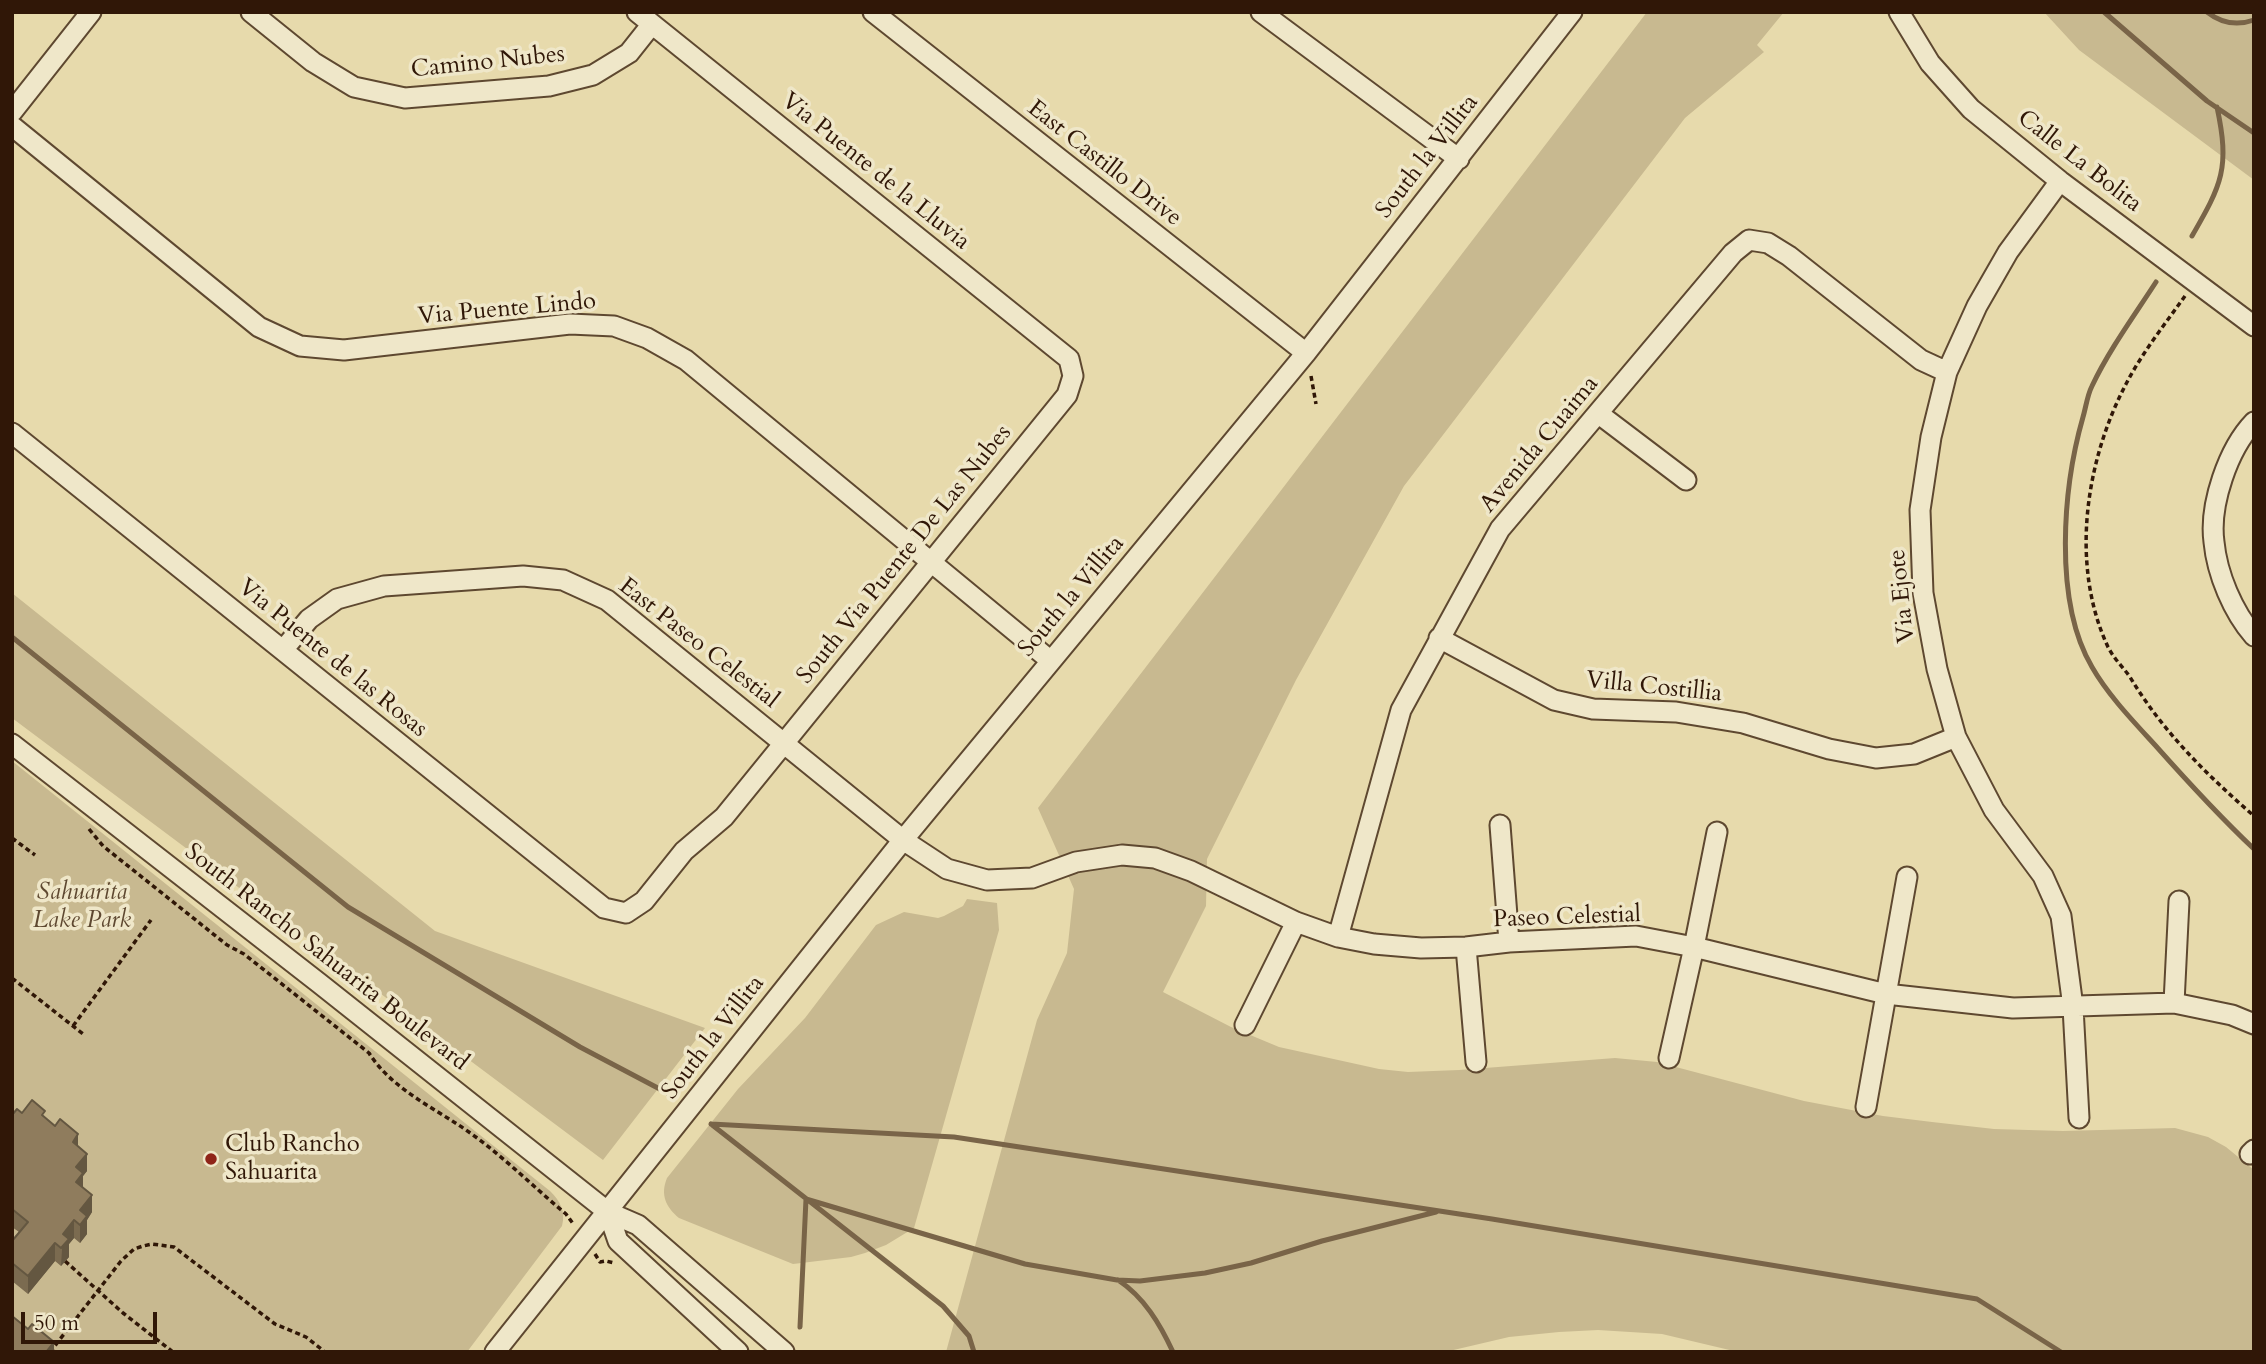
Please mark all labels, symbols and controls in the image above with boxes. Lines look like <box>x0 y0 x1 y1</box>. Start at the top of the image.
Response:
street label: Camino Nubes <box>410 41 566 85</box>
street label: Via Puente de la Lluvia <box>775 87 975 257</box>
street label: South la Villita <box>1371 89 1485 225</box>
street label: East Castillo Drive <box>1021 95 1187 233</box>
street label: Calle La Bolita <box>2011 105 2147 219</box>
street label: Via Puente Lindo <box>417 288 597 332</box>
street label: Avenida Cuaima <box>1475 371 1605 519</box>
street label: South Via Puente De Las Nubes <box>792 420 1018 690</box>
street label: South la Villita <box>1013 530 1131 664</box>
street label: Via Ejote <box>1884 548 1922 644</box>
street label: East Paseo Celestial <box>612 573 784 715</box>
street label: Via Puente de las Rosas <box>232 574 432 744</box>
street label: Villa Costillia <box>1585 667 1723 709</box>
street label: South Rancho Sahuarita Boulevard <box>178 838 474 1078</box>
park label: Sahuarita Lake Park <box>33 879 131 935</box>
street label: Paseo Celestial <box>1493 901 1641 935</box>
street label: South la Villita <box>657 970 771 1106</box>
place label: Club Rancho Sahuarita <box>225 1131 360 1187</box>
marker: Club Rancho Sahuarita <box>203 1151 219 1167</box>
scale bar <box>24 1298 161 1342</box>
text: 50 m <box>34 1309 79 1338</box>

